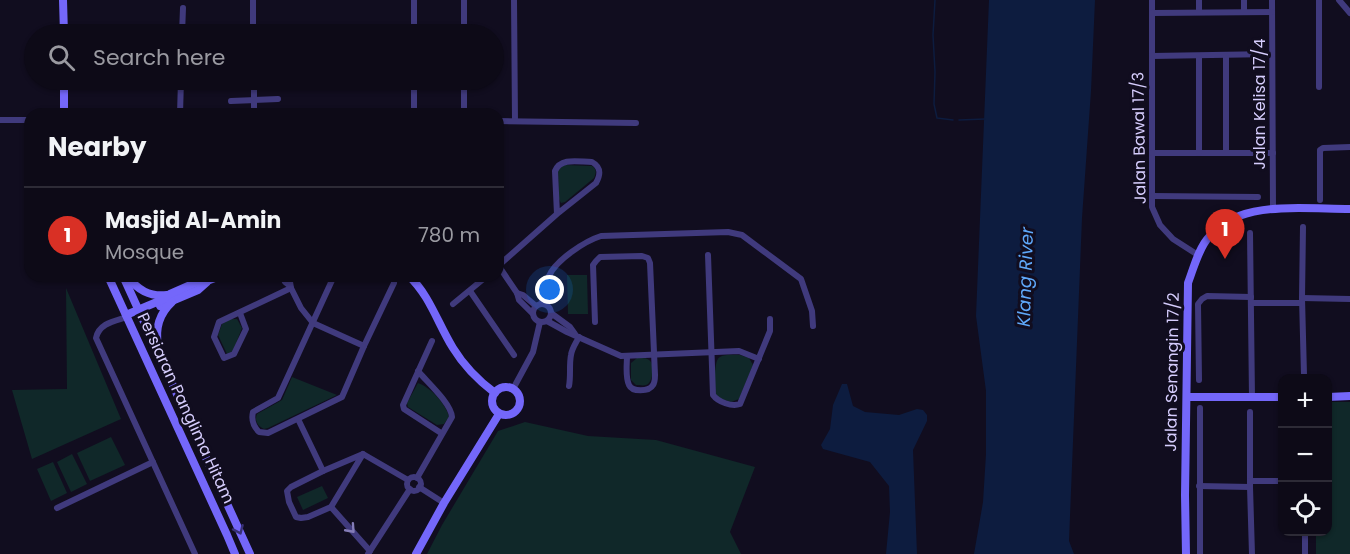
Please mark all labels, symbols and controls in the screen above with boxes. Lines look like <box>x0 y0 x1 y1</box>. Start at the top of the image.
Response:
search box <box>24 24 504 90</box>
street label: Jalan Kelisa 17/4 <box>1248 39 1271 169</box>
icon: search <box>45 41 78 74</box>
text: Search here <box>93 42 226 73</box>
street label: Jalan Bawal 17/3 <box>1126 72 1152 204</box>
text: Nearby <box>48 129 146 165</box>
text: Masjid Al-Amin <box>105 205 281 236</box>
pin: 1 <box>1206 210 1244 259</box>
text: 1 <box>64 221 71 249</box>
text: 780 m <box>418 221 480 249</box>
water label: Klang River <box>1011 225 1039 327</box>
text: Mosque <box>105 238 184 266</box>
your location <box>535 275 564 304</box>
street label: Jalan Senangin 17/2 <box>1159 292 1185 452</box>
street label: Persiaran Panglima Hitam <box>132 309 240 507</box>
map controls <box>1278 374 1332 536</box>
button: + <box>1278 374 1332 428</box>
button: − <box>1278 428 1332 482</box>
button: locate <box>1278 482 1332 536</box>
one-way arrow <box>344 522 355 533</box>
one-way arrow <box>232 523 244 534</box>

